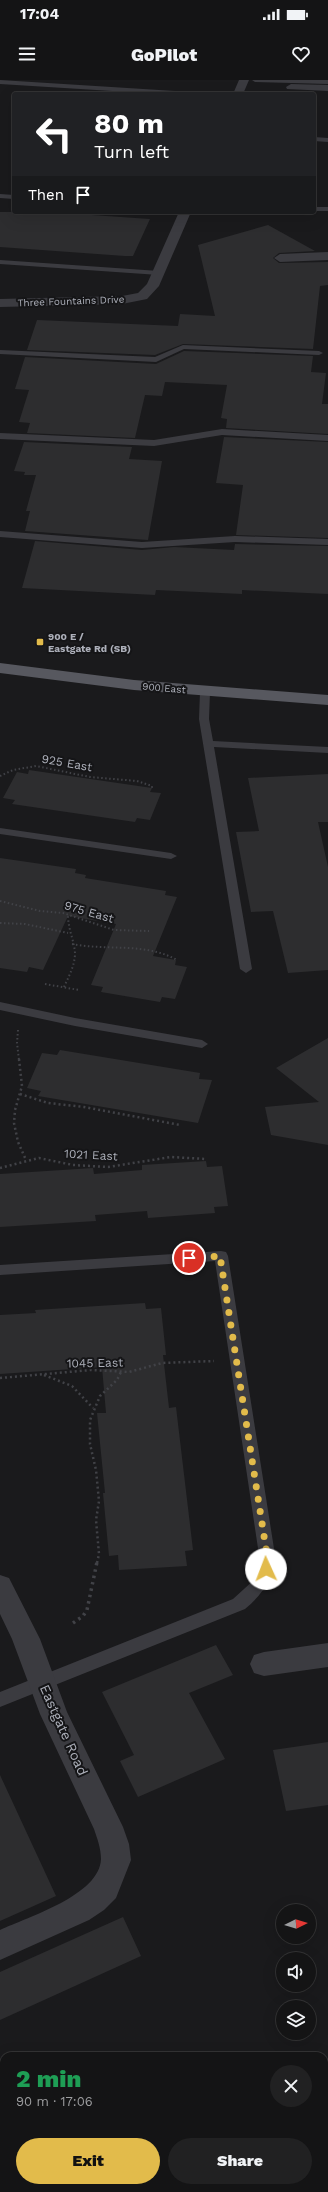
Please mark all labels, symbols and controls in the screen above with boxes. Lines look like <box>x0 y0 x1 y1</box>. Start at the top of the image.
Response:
text: 17:04 <box>20 5 59 23</box>
icon: menu <box>16 43 38 65</box>
icon: heart <box>290 43 312 65</box>
text: GoPilot <box>131 44 197 65</box>
text: 80 m <box>94 107 164 140</box>
icon: left <box>28 108 80 160</box>
text: Turn left <box>94 141 169 162</box>
icon: arrive <box>72 184 94 206</box>
text: Then <box>28 186 64 204</box>
street label: Three Fountains Drive <box>17 294 125 308</box>
place label: 900 E / Eastgate Rd (SB) <box>48 631 131 654</box>
marker: 900 E / Eastgate Rd (SB) <box>35 637 45 647</box>
street label: 900 East <box>142 681 187 695</box>
street label: 925 East <box>41 752 93 774</box>
street label: 975 East <box>63 898 115 926</box>
street label: 1021 East <box>64 1147 118 1163</box>
pin <box>172 1241 206 1275</box>
icon: arrive <box>178 1247 200 1269</box>
street label: 1045 East <box>67 1356 123 1370</box>
position arrow <box>245 1548 287 1590</box>
street label: Eastgate Road <box>37 1682 91 1778</box>
north arrow <box>276 1904 316 1944</box>
map controls <box>276 1904 316 2040</box>
button: sound <box>276 1952 316 1992</box>
button: layers <box>276 2000 316 2040</box>
text: 2 min <box>16 2065 81 2093</box>
button: close <box>270 2065 312 2107</box>
text: 90 m · 17:06 <box>16 2094 93 2109</box>
button: Exit <box>16 2138 160 2184</box>
button: Share <box>168 2138 312 2184</box>

